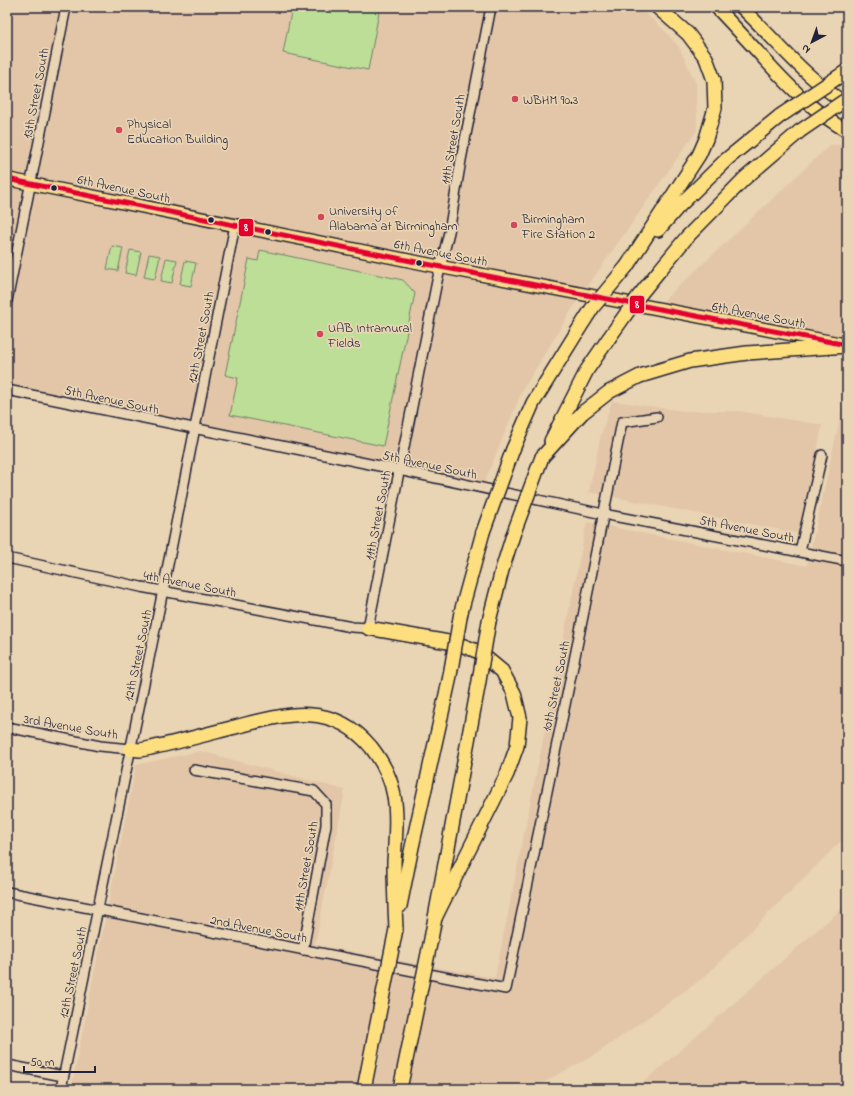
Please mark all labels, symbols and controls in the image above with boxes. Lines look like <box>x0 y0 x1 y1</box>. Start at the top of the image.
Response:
north arrow <box>792 22 832 62</box>
text: N <box>798 40 814 57</box>
street label: 13th Street South <box>18 46 55 140</box>
place label: WBHM 90.3 <box>523 91 578 110</box>
street label: 11th Street South <box>436 93 471 186</box>
marker: WBHM 90.3 <box>510 94 520 104</box>
place label: Physical Education Building <box>127 115 228 150</box>
marker: Physical Education Building <box>114 125 124 135</box>
street label: 6th Avenue South <box>75 170 172 209</box>
unlabelled marker <box>49 183 59 193</box>
place label: University of Alabama at Birmingham <box>329 202 458 237</box>
place label: Birmingham Fire Station 2 <box>521 210 596 244</box>
marker: University of Alabama at Birmingham <box>316 212 326 222</box>
unlabelled marker <box>206 215 216 225</box>
line badge: 8 <box>238 218 254 237</box>
text: 8 <box>243 220 249 236</box>
marker: Birmingham Fire Station 2 <box>509 220 519 230</box>
unlabelled marker <box>263 227 273 237</box>
street label: 6th Avenue South <box>392 235 489 272</box>
unlabelled marker <box>414 258 424 268</box>
street label: 12th Street South <box>183 290 220 385</box>
line badge: 8 <box>629 295 645 314</box>
text: 8 <box>634 297 640 313</box>
street label: 6th Avenue South <box>710 297 807 334</box>
place label: UAB Intramural Fields <box>327 319 412 353</box>
marker: UAB Intramural Fields <box>315 329 325 339</box>
street label: 5th Avenue South <box>63 381 161 420</box>
street label: 5th Avenue South <box>381 446 479 485</box>
street label: 11th Street South <box>360 469 396 562</box>
street label: 5th Avenue South <box>698 511 796 548</box>
street label: 4th Avenue South <box>142 566 238 603</box>
street label: 12th Street South <box>119 608 157 703</box>
street label: 10th Street South <box>538 639 575 734</box>
street label: 3rd Avenue South <box>22 710 119 745</box>
street label: 11th Street South <box>289 820 324 913</box>
street label: 2nd Avenue South <box>209 911 309 948</box>
street label: 12th Street South <box>54 925 92 1020</box>
scale bar <box>24 1048 95 1074</box>
text: 50 m <box>30 1054 54 1072</box>

